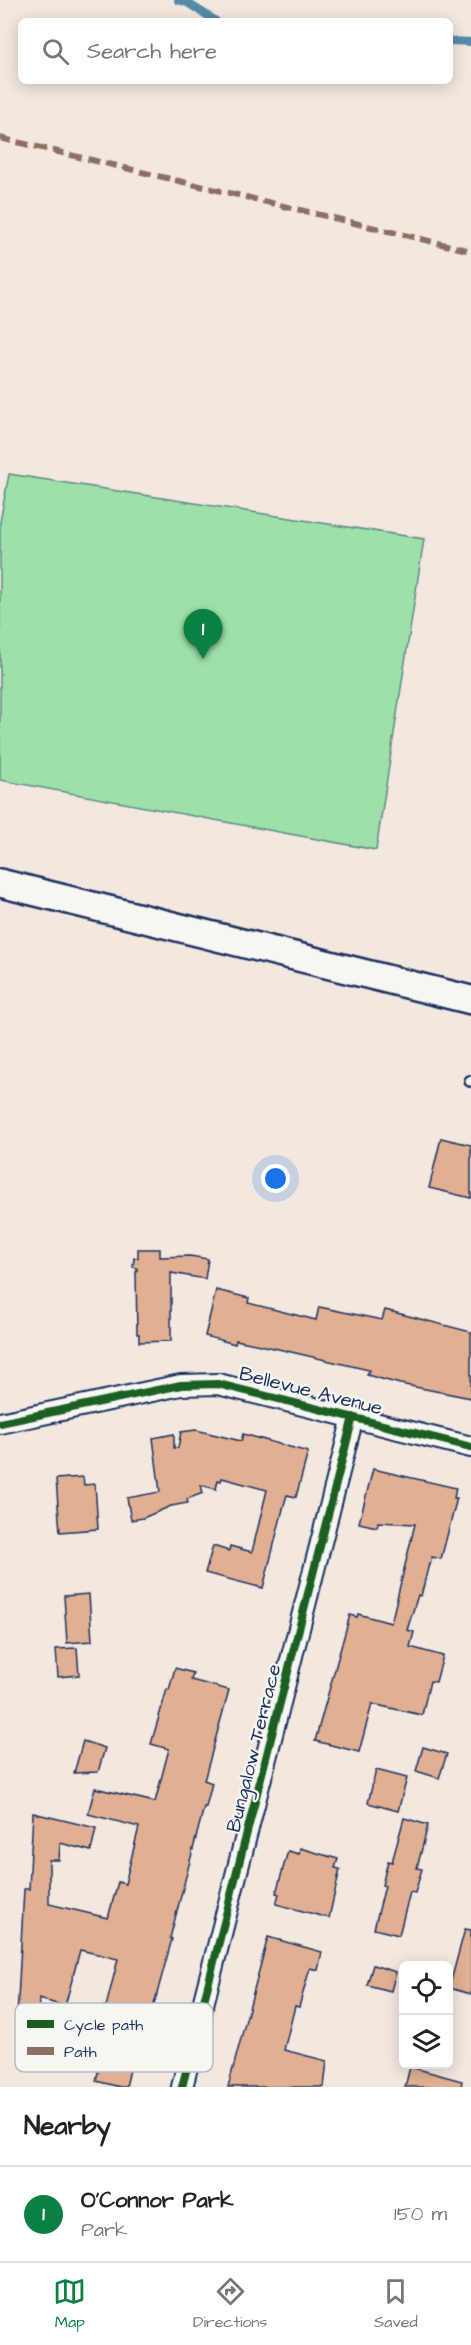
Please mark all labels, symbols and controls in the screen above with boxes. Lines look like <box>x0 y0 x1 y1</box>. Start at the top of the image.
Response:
search box <box>18 18 453 84</box>
icon: search <box>39 35 72 68</box>
text: Search here <box>87 36 217 67</box>
pin: 1 <box>184 610 222 659</box>
your location <box>261 1164 290 1193</box>
street label: Bellevue Avenue <box>236 1360 385 1422</box>
street label: Bungalow Terrace <box>220 1661 289 1836</box>
map controls <box>399 1961 453 2069</box>
button: locate <box>399 1961 453 2015</box>
legend <box>15 2003 213 2072</box>
text: Cycle path <box>64 2014 143 2037</box>
button: layers <box>399 2015 453 2069</box>
text: Path <box>64 2041 97 2063</box>
text: Nearby <box>24 2108 111 2144</box>
text: O'Connor Park <box>81 2185 233 2216</box>
text: 1 <box>42 2200 45 2228</box>
text: 150 m <box>394 2200 447 2228</box>
text: Park <box>81 2216 127 2244</box>
tab: Map <box>53 2275 86 2333</box>
tab: Directions <box>193 2275 267 2333</box>
tab: Saved <box>374 2275 418 2333</box>

